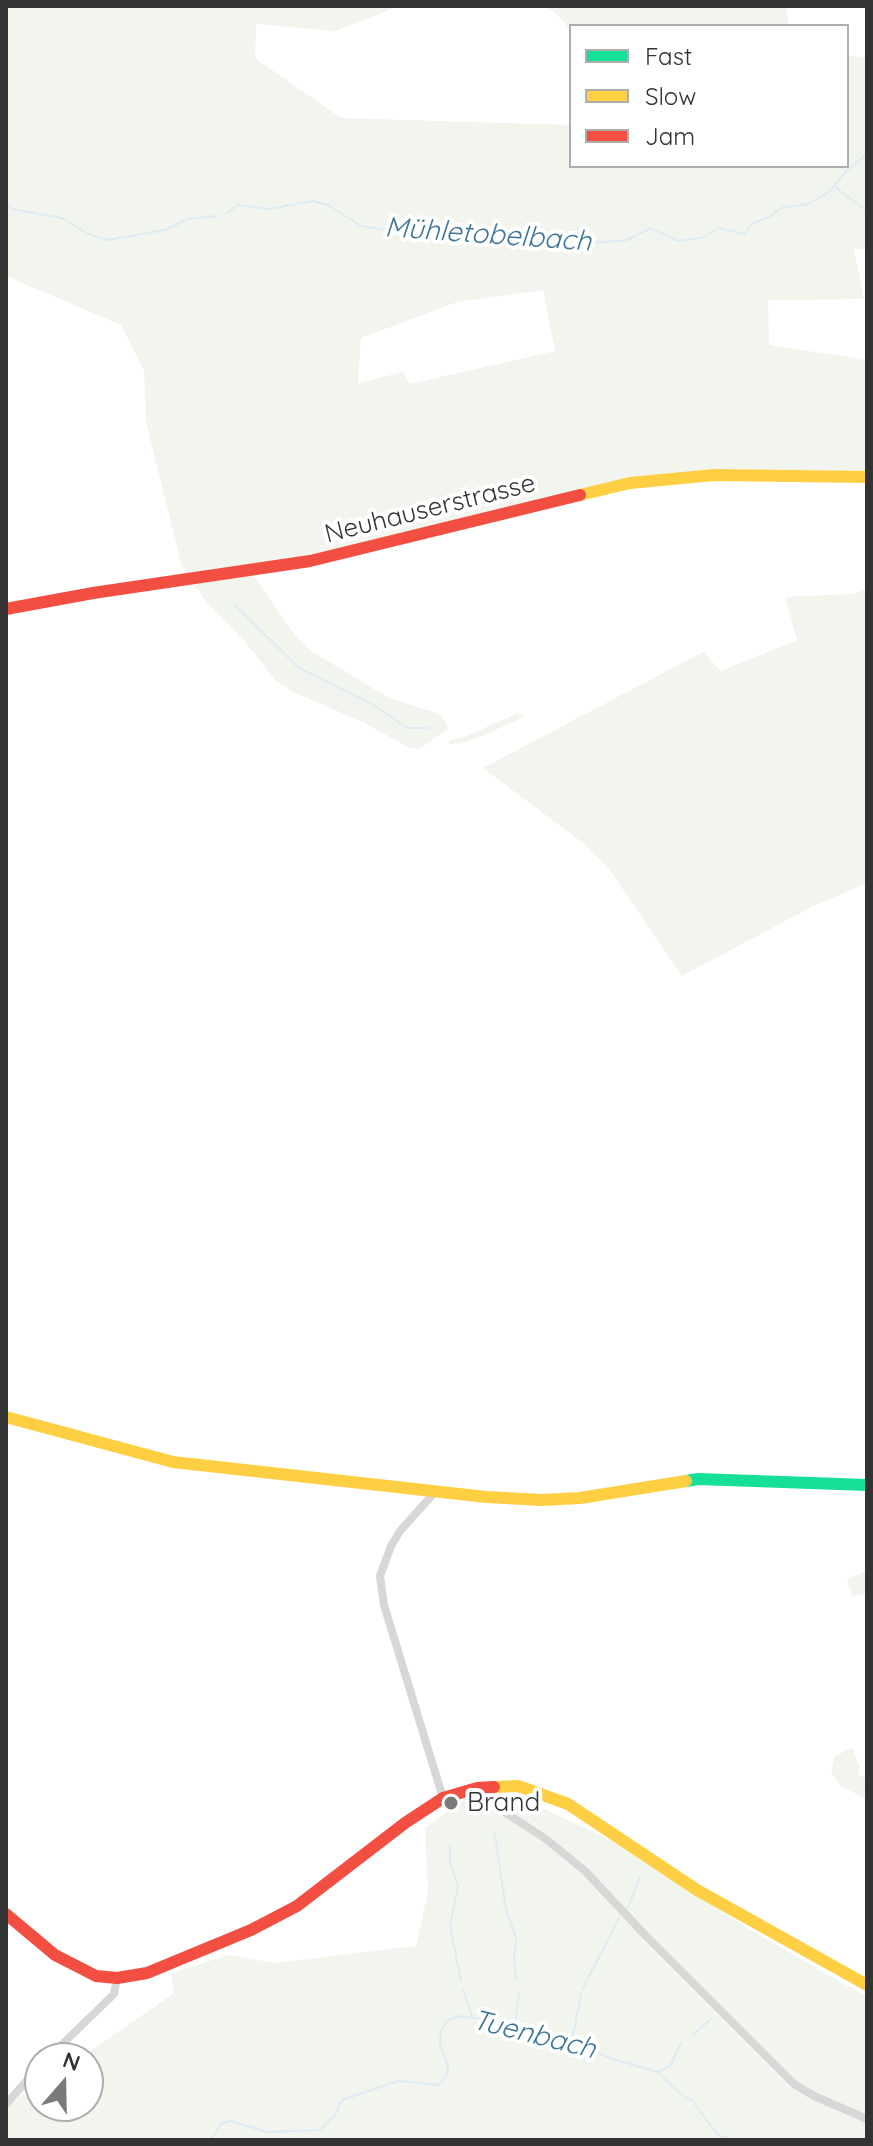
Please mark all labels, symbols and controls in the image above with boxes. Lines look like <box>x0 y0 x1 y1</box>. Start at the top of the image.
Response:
legend <box>569 24 849 168</box>
text: Fast <box>645 41 692 71</box>
text: Slow <box>645 81 696 111</box>
text: Jam <box>645 121 695 151</box>
water label: Mühletobelbach <box>384 211 592 259</box>
street label: Neuhauserstrasse <box>321 468 539 550</box>
place label: Brand <box>467 1787 540 1819</box>
marker: Brand <box>442 1794 460 1812</box>
water label: Tuenbach <box>469 2003 599 2067</box>
north arrow <box>24 2042 104 2122</box>
text: N <box>59 2045 84 2077</box>

